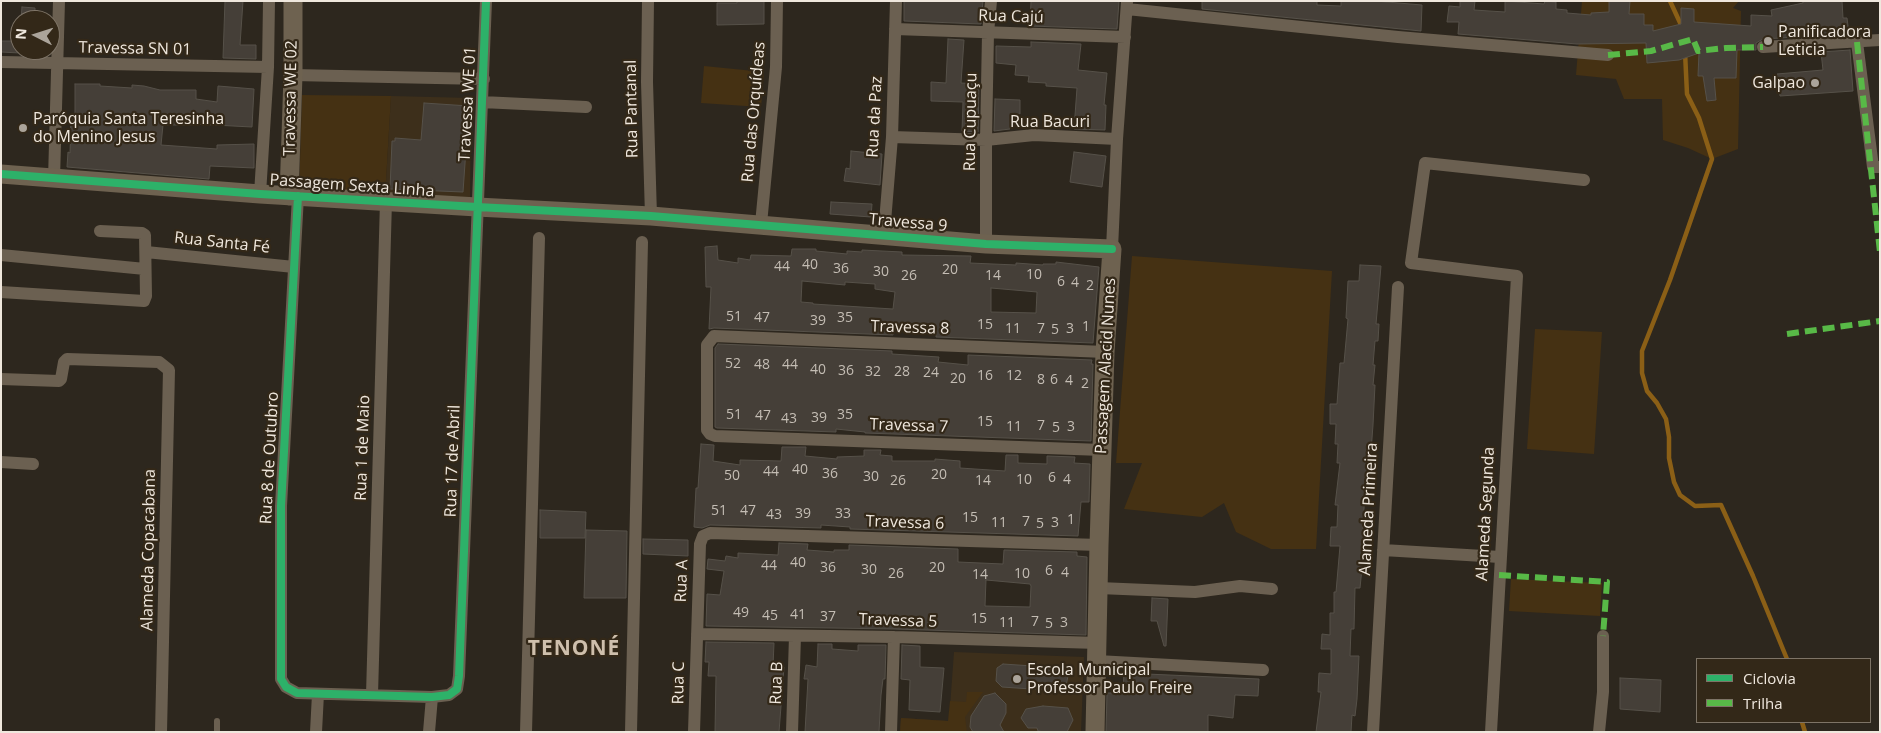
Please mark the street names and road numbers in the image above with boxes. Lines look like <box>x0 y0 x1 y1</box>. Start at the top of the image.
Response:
street label: Rua Cajú <box>978 6 1044 28</box>
street label: Travessa SN 01 <box>78 38 192 60</box>
street label: Travessa WE 02 <box>280 40 302 156</box>
street label: Rua das Orquídeas <box>738 41 770 183</box>
street label: Travessa WE 01 <box>455 46 481 162</box>
street label: Rua Pantanal <box>622 60 642 158</box>
street label: Rua Cupuaçu <box>961 73 981 171</box>
street label: Rua da Paz <box>863 76 887 158</box>
street label: Rua Bacuri <box>1010 112 1090 132</box>
street label: Passagem Sexta Linha <box>269 171 435 201</box>
street label: Travessa 9 <box>868 210 948 236</box>
street label: Rua Santa Fé <box>173 228 271 258</box>
street label: Passagem Alacid Nunes <box>1092 277 1120 455</box>
street label: Travessa 8 <box>870 317 950 339</box>
street label: Rua 8 de Outubro <box>257 391 283 525</box>
street label: Rua 1 de Maio <box>352 395 374 501</box>
street label: Rua 17 de Abril <box>441 404 465 518</box>
street label: Travessa 7 <box>869 415 949 437</box>
street label: Alameda Primeira <box>1356 442 1382 576</box>
street label: Alameda Segunda <box>1473 446 1499 582</box>
street label: Alameda Copacabana <box>138 469 160 631</box>
street label: Travessa 6 <box>865 512 945 534</box>
street label: Rua A <box>672 559 692 603</box>
street label: Travessa 5 <box>858 610 938 632</box>
street label: Rua C <box>669 661 689 705</box>
street label: Rua B <box>767 661 787 705</box>

